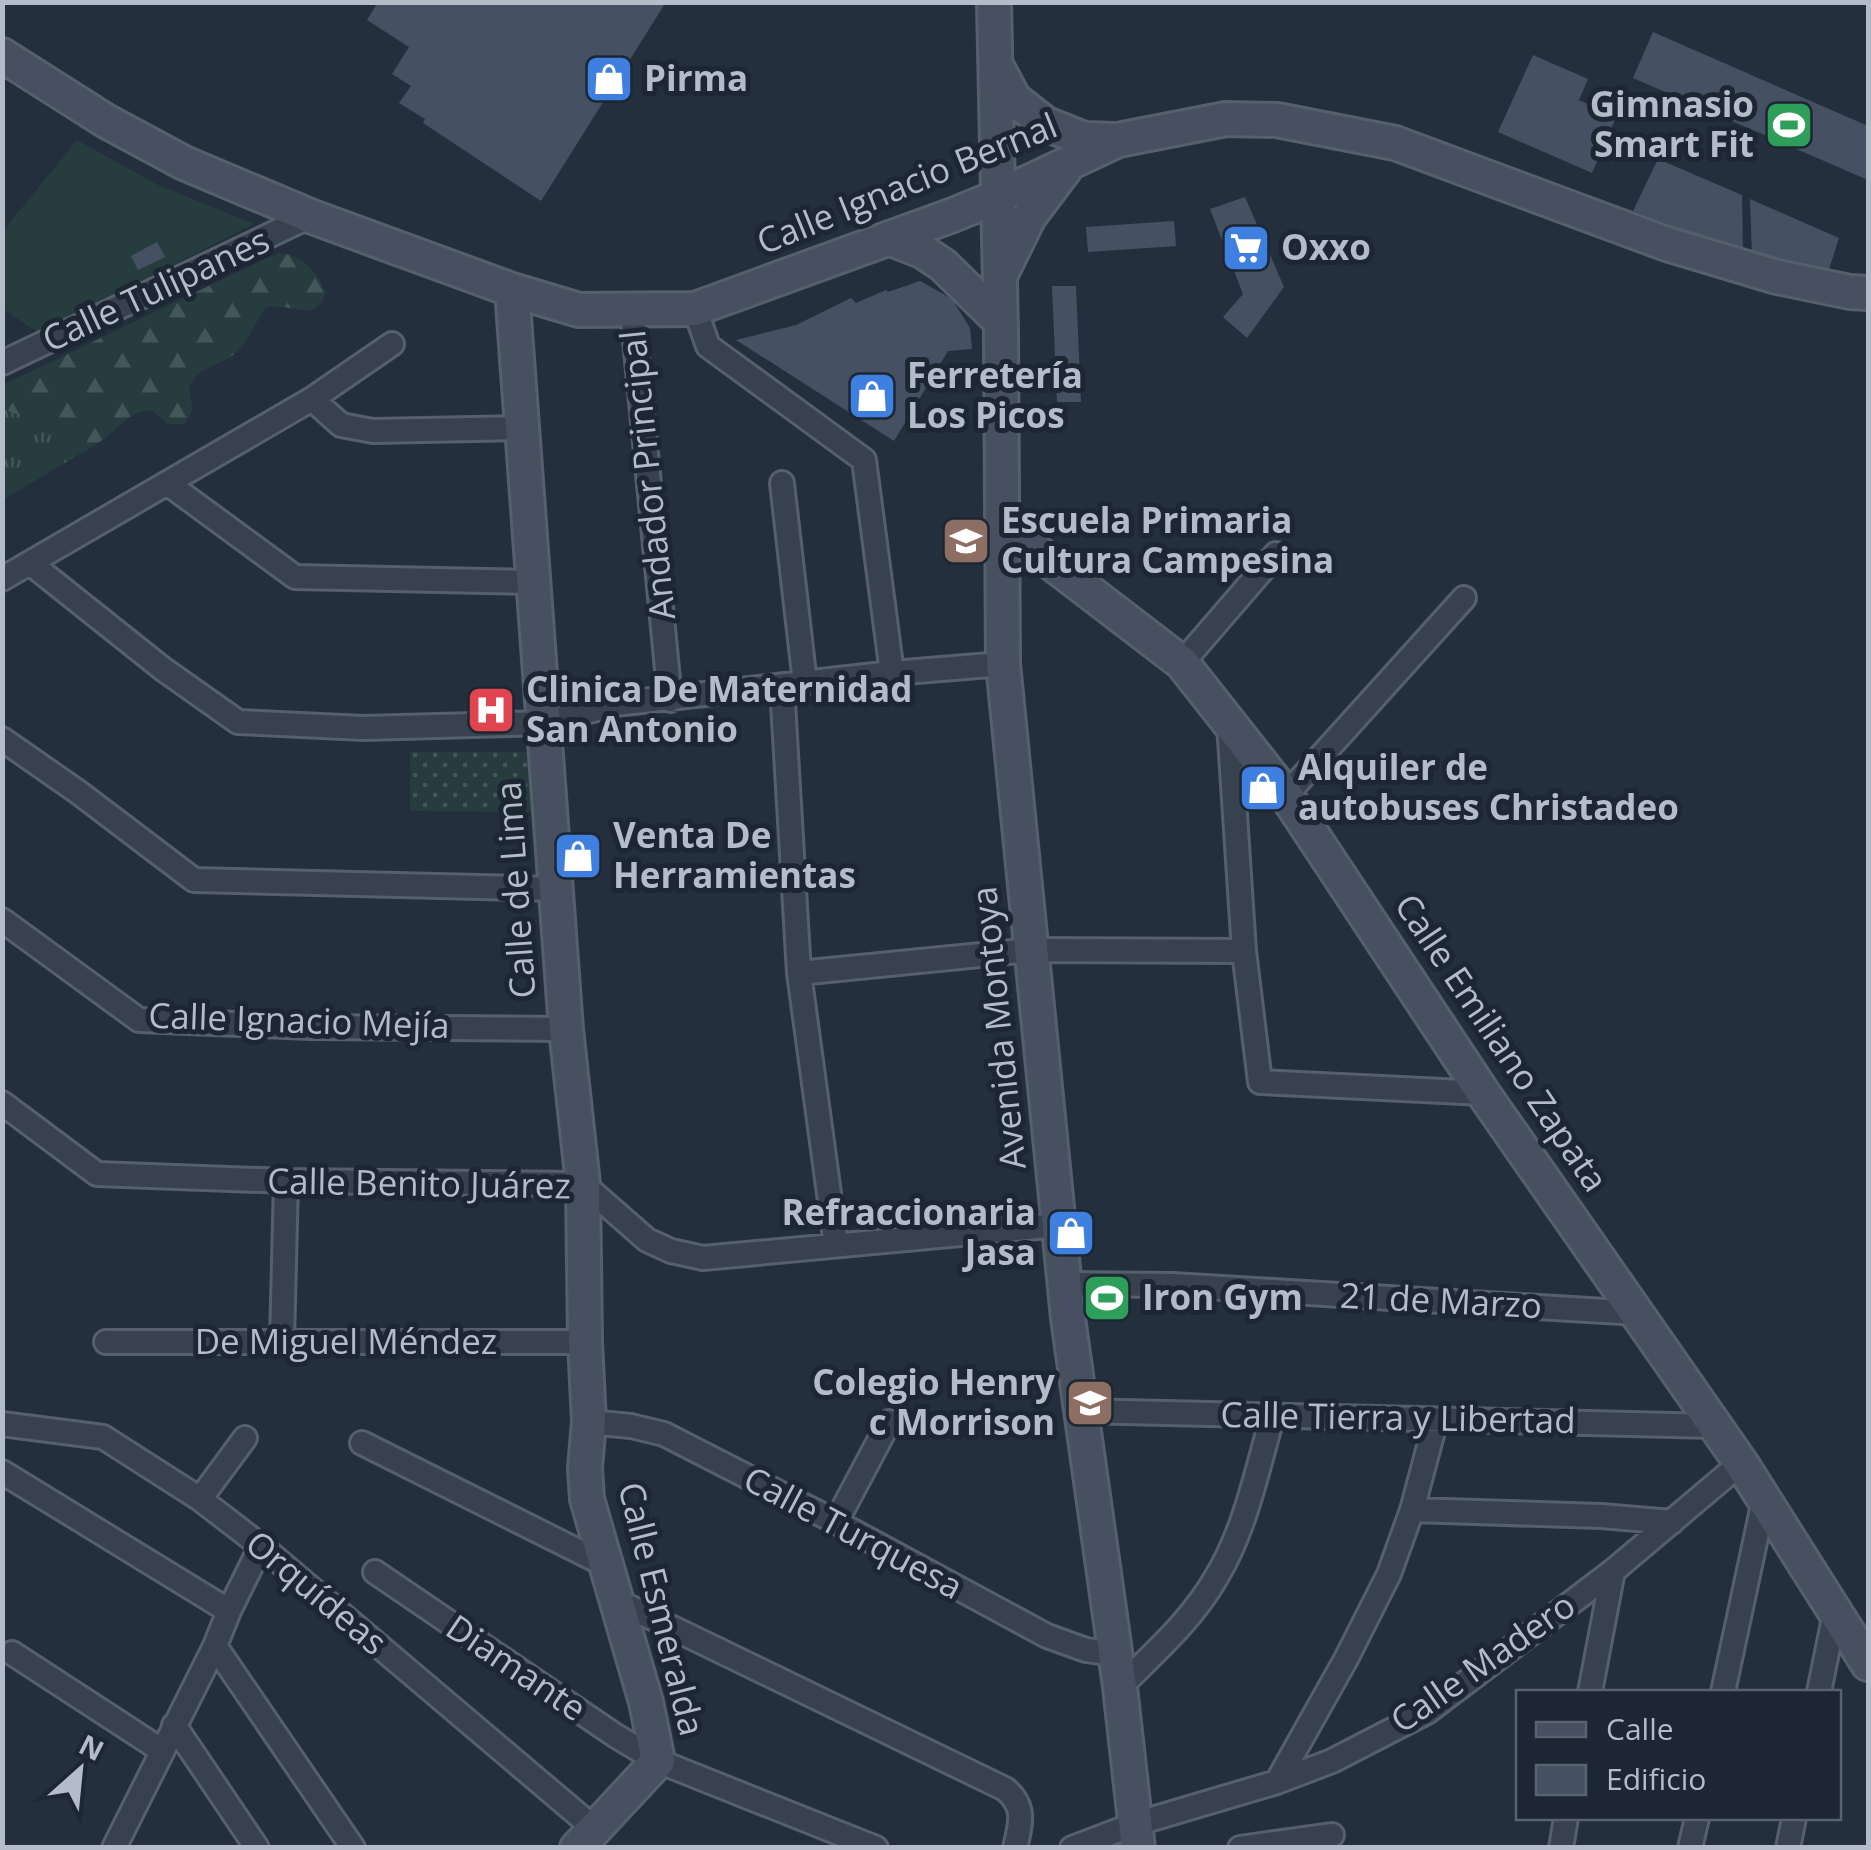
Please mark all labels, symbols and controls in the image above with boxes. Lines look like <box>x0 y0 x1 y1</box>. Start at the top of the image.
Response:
shop icon: Pirma <box>583 53 635 105</box>
place label: Pirma <box>644 54 748 101</box>
place label: Gimnasio Smart Fit <box>1590 80 1754 167</box>
sports icon: Gimnasio Smart Fit <box>1763 99 1815 151</box>
street label: Calle Ignacio Bernal <box>749 101 1063 264</box>
street label: Calle Tulipanes <box>34 216 276 362</box>
supermarket icon: Oxxo <box>1220 222 1272 274</box>
place label: Oxxo <box>1281 223 1371 270</box>
street label: Andador Principal <box>608 328 685 622</box>
place label: Ferretería Los Picos <box>907 351 1083 438</box>
shop icon: Ferretería Los Picos <box>846 370 898 422</box>
place label: Escuela Primaria Cultura Campesina <box>1001 496 1334 583</box>
school or university icon: Escuela Primaria Cultura Campesina <box>940 515 992 567</box>
place label: Clinica De Maternidad San Antonio <box>526 665 912 752</box>
hospital icon: Clinica De Maternidad San Antonio <box>465 684 517 736</box>
place label: Alquiler de autobuses Christadeo <box>1298 743 1679 830</box>
shop icon: Alquiler de autobuses Christadeo <box>1237 762 1289 814</box>
street label: Calle de Lima <box>483 780 546 1000</box>
place label: Venta De Herramientas <box>613 811 856 898</box>
shop icon: Venta De Herramientas <box>552 830 604 882</box>
street label: Avenida Montoya <box>959 884 1036 1172</box>
street label: Calle Emiliano Zapata <box>1385 884 1619 1200</box>
street label: Calle Ignacio Mejía <box>148 991 451 1048</box>
street label: Calle Benito Juárez <box>267 1156 571 1209</box>
place label: Refraccionaria Jasa <box>781 1188 1036 1275</box>
shop icon: Refraccionaria Jasa <box>1045 1207 1097 1259</box>
street label: 21 de Marzo <box>1339 1271 1543 1328</box>
sports icon: Iron Gym <box>1081 1272 1133 1324</box>
place label: Iron Gym <box>1142 1273 1303 1320</box>
street label: De Miguel Méndez <box>195 1317 497 1364</box>
place label: Colegio Henry c Morrison <box>812 1358 1055 1445</box>
school or university icon: Colegio Henry c Morrison <box>1064 1377 1116 1429</box>
street label: Calle Tierra y Libertad <box>1220 1390 1576 1443</box>
street label: Calle Turquesa <box>736 1454 971 1609</box>
street label: Calle Esmeralda <box>608 1477 717 1740</box>
street label: Orquídeas <box>237 1519 397 1665</box>
street label: Calle Madero <box>1380 1581 1584 1743</box>
street label: Diamante <box>438 1603 596 1731</box>
legend <box>1516 1690 1841 1820</box>
text: Calle <box>1606 1708 1674 1749</box>
north arrow <box>30 1720 130 1820</box>
text: N <box>73 1725 111 1769</box>
text: Edificio <box>1606 1758 1706 1799</box>

